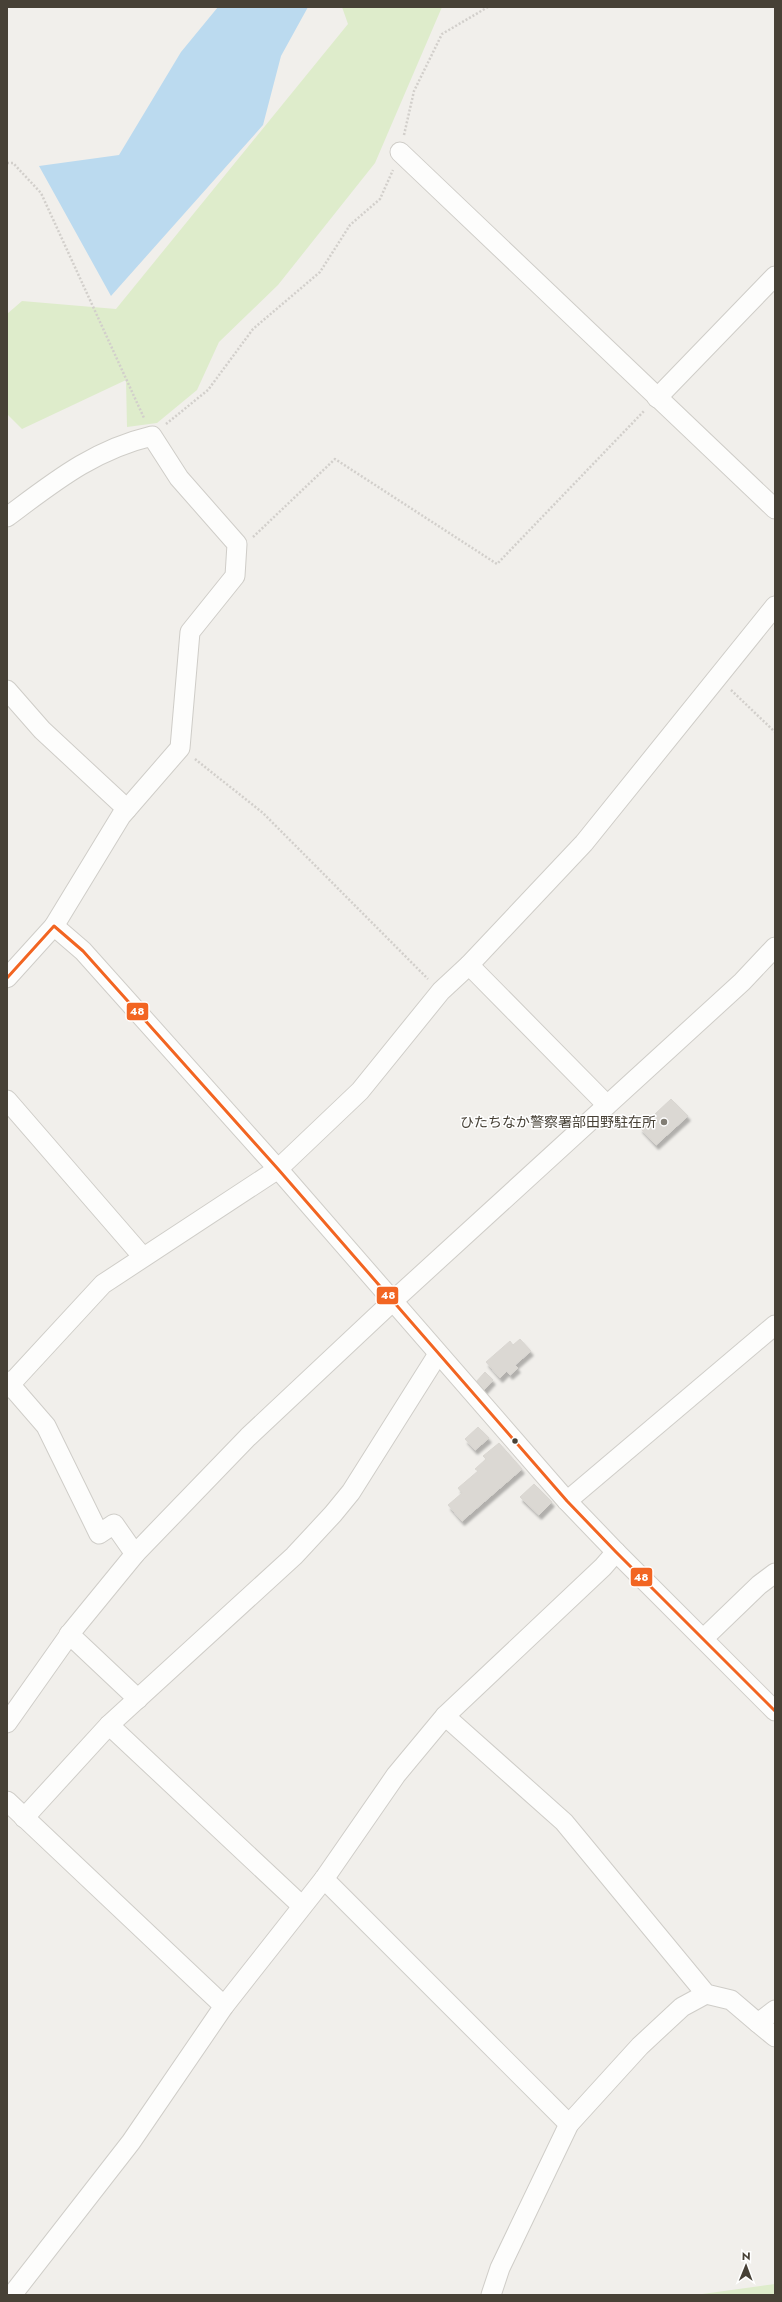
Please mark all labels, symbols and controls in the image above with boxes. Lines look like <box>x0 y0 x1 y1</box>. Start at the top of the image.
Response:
line badge: 48 <box>126 1002 149 1021</box>
text: 48 <box>130 1003 144 1019</box>
place label: ひたちなか警察署部田野駐在所 <box>460 1112 656 1132</box>
marker: ひたちなか警察署部田野駐在所 <box>659 1117 669 1127</box>
line badge: 48 <box>376 1286 399 1305</box>
text: 48 <box>381 1287 395 1303</box>
unlabelled marker <box>510 1436 520 1446</box>
line badge: 48 <box>630 1567 653 1587</box>
text: 48 <box>634 1569 648 1585</box>
north arrow <box>726 2246 766 2286</box>
text: N <box>742 2248 751 2264</box>

